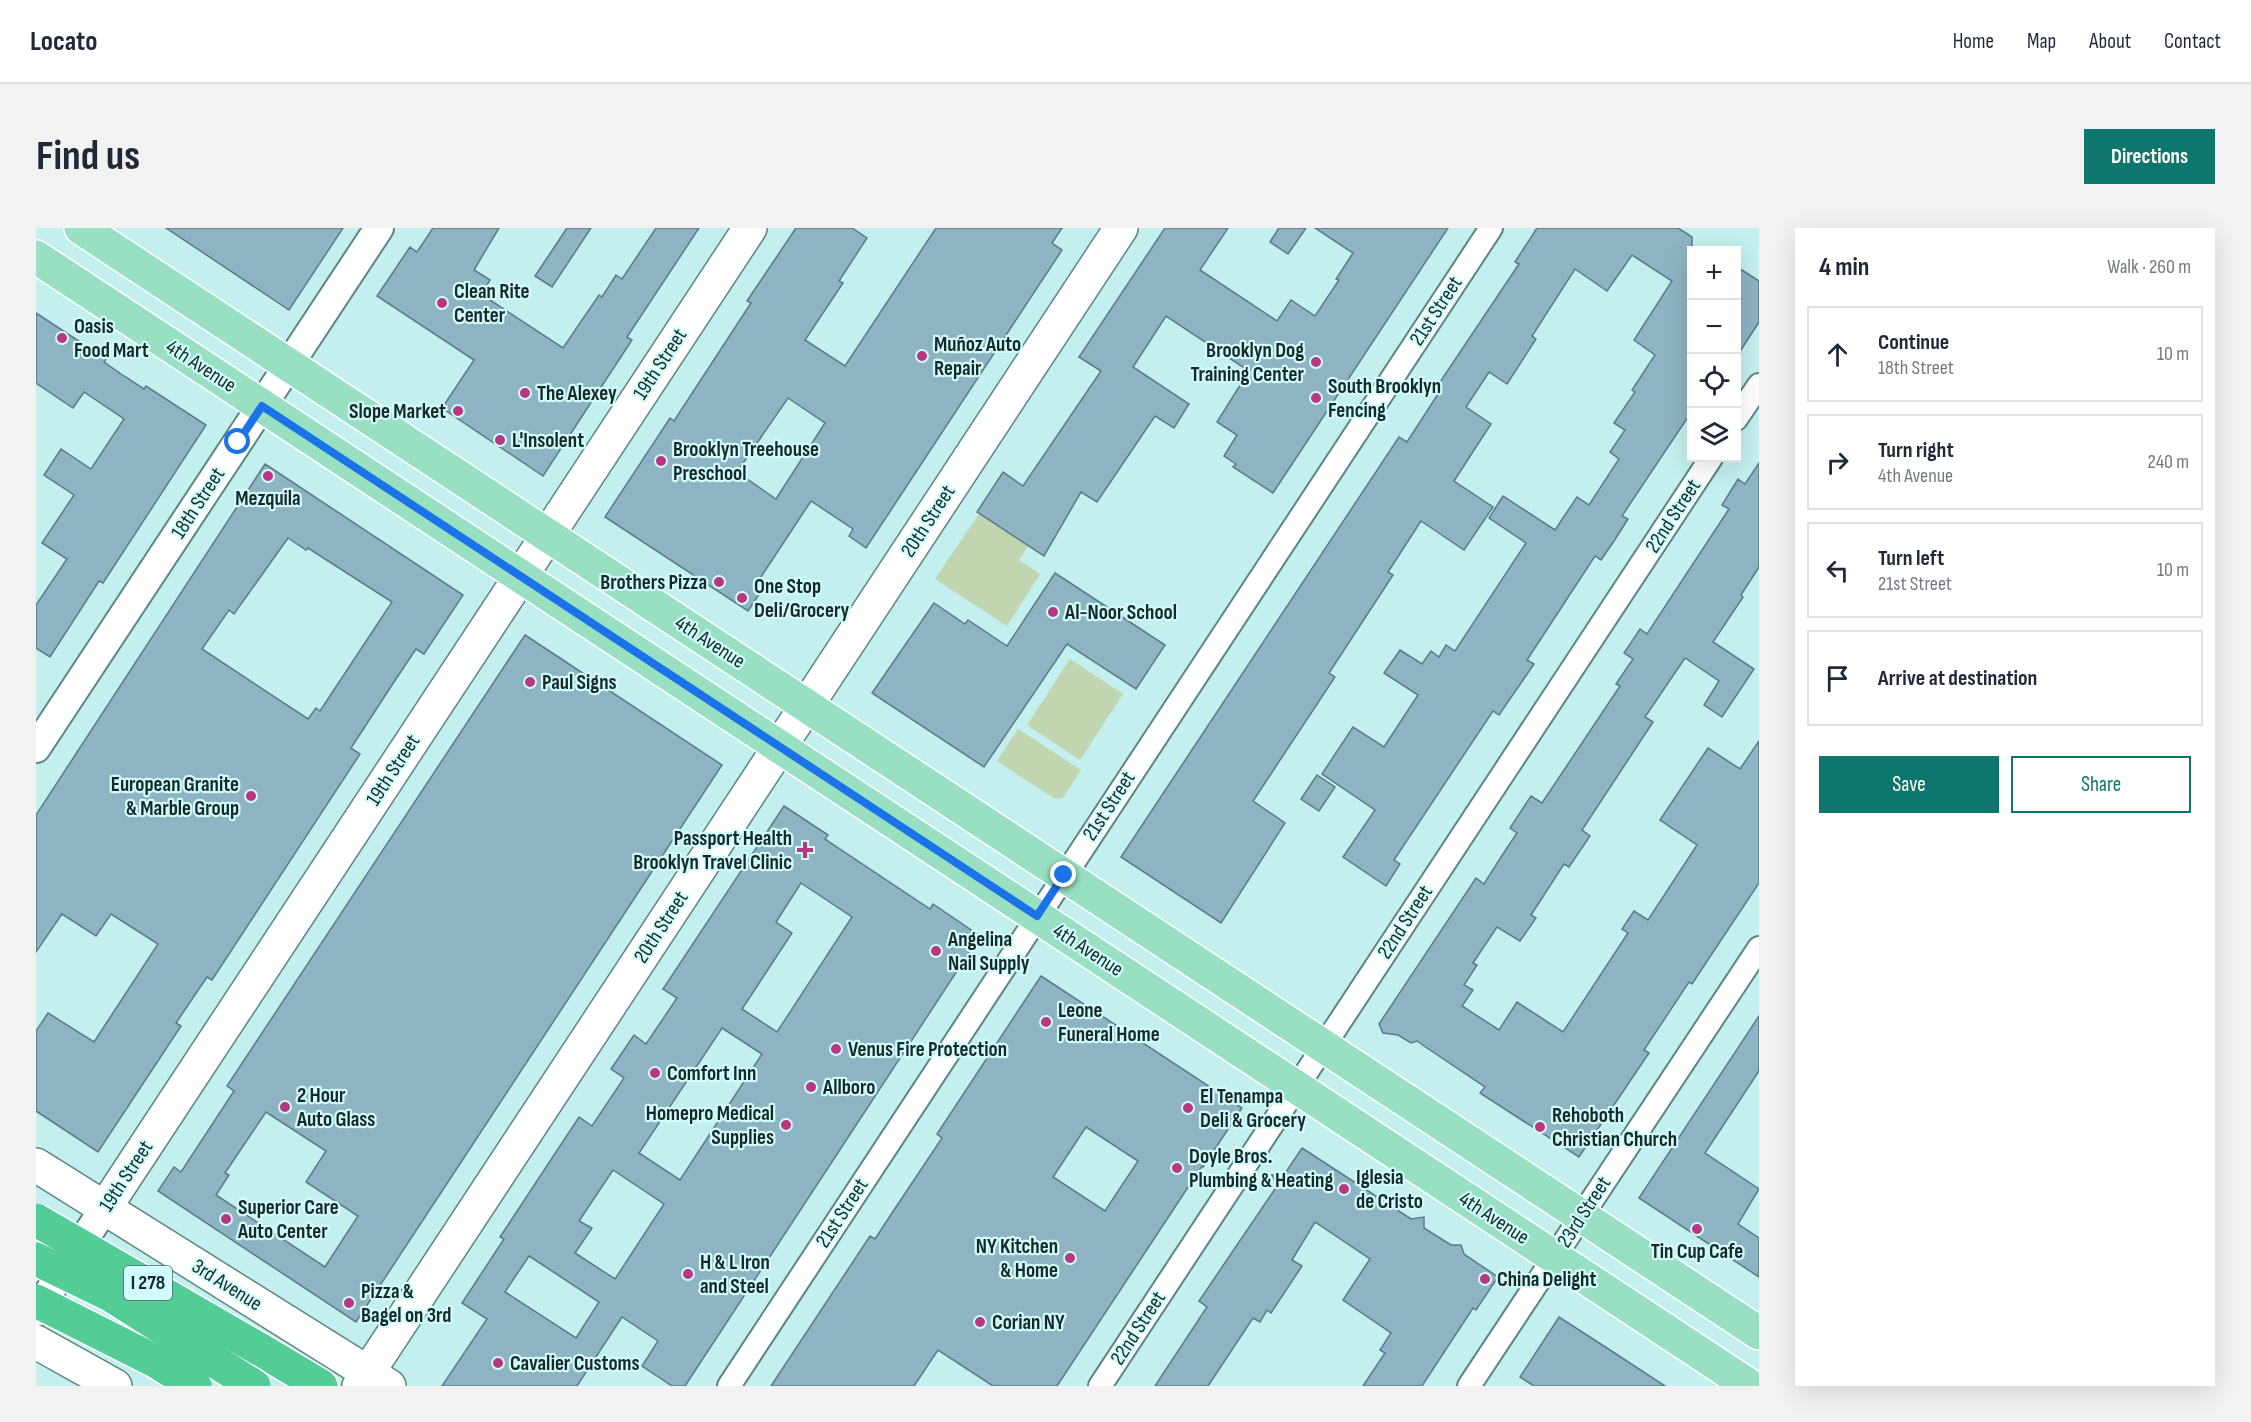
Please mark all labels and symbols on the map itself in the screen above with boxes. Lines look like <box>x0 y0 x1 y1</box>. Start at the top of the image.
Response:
street label: 21st Street <box>1404 272 1468 350</box>
place label: Clean Rite Center <box>454 279 530 328</box>
marker: Clean Rite Center <box>435 296 449 310</box>
place label: Oasis Food Mart <box>74 314 149 363</box>
street label: 19th Street <box>628 324 692 404</box>
marker: Oasis Food Mart <box>55 331 69 345</box>
place label: Muñoz Auto Repair <box>934 332 1021 381</box>
street label: 4th Avenue <box>161 334 241 398</box>
place label: Brooklyn Dog Training Center <box>1191 338 1304 387</box>
marker: Muñoz Auto Repair <box>915 349 929 363</box>
marker: Brooklyn Dog Training Center <box>1309 355 1323 369</box>
place label: South Brooklyn Fencing <box>1328 374 1441 423</box>
place label: The Alexey <box>537 381 617 406</box>
marker: The Alexey <box>518 386 532 400</box>
marker: South Brooklyn Fencing <box>1309 391 1323 405</box>
place label: Slope Market <box>349 399 446 424</box>
marker: Slope Market <box>451 404 465 418</box>
route start <box>224 428 250 454</box>
place label: L'Insolent <box>512 428 584 453</box>
marker: L'Insolent <box>493 433 507 447</box>
place label: Brooklyn Treehouse Preschool <box>673 437 819 486</box>
marker: Brooklyn Treehouse Preschool <box>654 454 668 468</box>
street label: 18th Street <box>166 463 230 543</box>
marker: Mezquila <box>261 469 275 483</box>
street label: 22nd Street <box>1640 475 1706 557</box>
street label: 20th Street <box>895 480 961 562</box>
place label: Mezquila <box>235 486 301 511</box>
place label: Brothers Pizza <box>600 570 707 595</box>
place label: One Stop Deli/Grocery <box>754 574 850 623</box>
marker: Brothers Pizza <box>712 575 726 589</box>
marker: One Stop Deli/Grocery <box>735 591 749 605</box>
place label: Al-Noor School <box>1064 600 1177 625</box>
marker: Al-Noor School <box>1046 605 1060 619</box>
street label: 4th Avenue <box>670 610 750 674</box>
place label: Paul Signs <box>542 670 617 695</box>
marker: Paul Signs <box>523 675 537 689</box>
street label: 19th Street <box>361 730 425 810</box>
street label: 21st Street <box>1077 767 1141 845</box>
place label: European Granite & Marble Group <box>111 772 239 821</box>
marker: European Granite & Marble Group <box>244 789 258 803</box>
place label: Passport Health Brooklyn Travel Clinic <box>633 826 792 875</box>
marker: Passport Health Brooklyn Travel Clinic <box>796 841 814 859</box>
route end <box>1050 861 1076 887</box>
street label: 22nd Street <box>1372 881 1438 963</box>
street label: 20th Street <box>628 886 694 968</box>
street label: 4th Avenue <box>1048 918 1128 982</box>
place label: Angelina Nail Supply <box>947 927 1030 976</box>
marker: Angelina Nail Supply <box>929 944 943 958</box>
place label: Leone Funeral Home <box>1058 998 1160 1047</box>
marker: Leone Funeral Home <box>1039 1015 1053 1029</box>
place label: Venus Fire Protection <box>848 1037 1007 1062</box>
marker: Venus Fire Protection <box>829 1042 843 1056</box>
place label: Comfort Inn <box>667 1061 756 1086</box>
marker: Comfort Inn <box>648 1066 662 1080</box>
place label: Allboro <box>822 1075 875 1100</box>
marker: Allboro <box>804 1080 818 1094</box>
place label: 2 Hour Auto Glass <box>296 1083 375 1132</box>
place label: El Tenampa Deli & Grocery <box>1200 1084 1306 1133</box>
marker: 2 Hour Auto Glass <box>278 1100 292 1114</box>
place label: Homepro Medical Supplies <box>646 1101 774 1150</box>
marker: El Tenampa Deli & Grocery <box>1181 1101 1195 1115</box>
place label: Rehoboth Christian Church <box>1552 1103 1677 1152</box>
marker: Homepro Medical Supplies <box>779 1118 793 1132</box>
marker: Rehoboth Christian Church <box>1533 1120 1547 1134</box>
street label: 19th Street <box>94 1136 158 1216</box>
place label: Doyle Bros. Plumbing & Heating <box>1189 1144 1333 1193</box>
marker: Doyle Bros. Plumbing & Heating <box>1170 1161 1184 1175</box>
place label: Iglesia de Cristo <box>1356 1165 1423 1214</box>
street label: 23rd Street <box>1552 1172 1616 1252</box>
street label: 21st Street <box>810 1174 874 1252</box>
marker: Iglesia de Cristo <box>1337 1182 1351 1196</box>
street label: 4th Avenue <box>1454 1186 1534 1250</box>
place label: Superior Care Auto Center <box>237 1195 339 1244</box>
marker: Superior Care Auto Center <box>219 1212 233 1226</box>
marker: Tin Cup Cafe <box>1690 1222 1704 1236</box>
place label: NY Kitchen & Home <box>976 1234 1058 1283</box>
place label: Tin Cup Cafe <box>1651 1239 1743 1264</box>
place label: H & L Iron and Steel <box>700 1250 770 1299</box>
marker: NY Kitchen & Home <box>1063 1251 1077 1265</box>
street label: 3rd Avenue <box>187 1254 267 1316</box>
road number: I 278 <box>124 1266 172 1300</box>
marker: H & L Iron and Steel <box>681 1267 695 1281</box>
place label: China Delight <box>1497 1267 1597 1292</box>
marker: China Delight <box>1478 1272 1492 1286</box>
place label: Pizza & Bagel on 3rd <box>361 1279 451 1328</box>
street label: 22nd Street <box>1105 1287 1171 1369</box>
marker: Pizza & Bagel on 3rd <box>342 1296 356 1310</box>
place label: Corian NY <box>992 1310 1065 1335</box>
marker: Corian NY <box>973 1315 987 1329</box>
place label: Cavalier Customs <box>510 1351 640 1376</box>
marker: Cavalier Customs <box>491 1356 505 1370</box>

